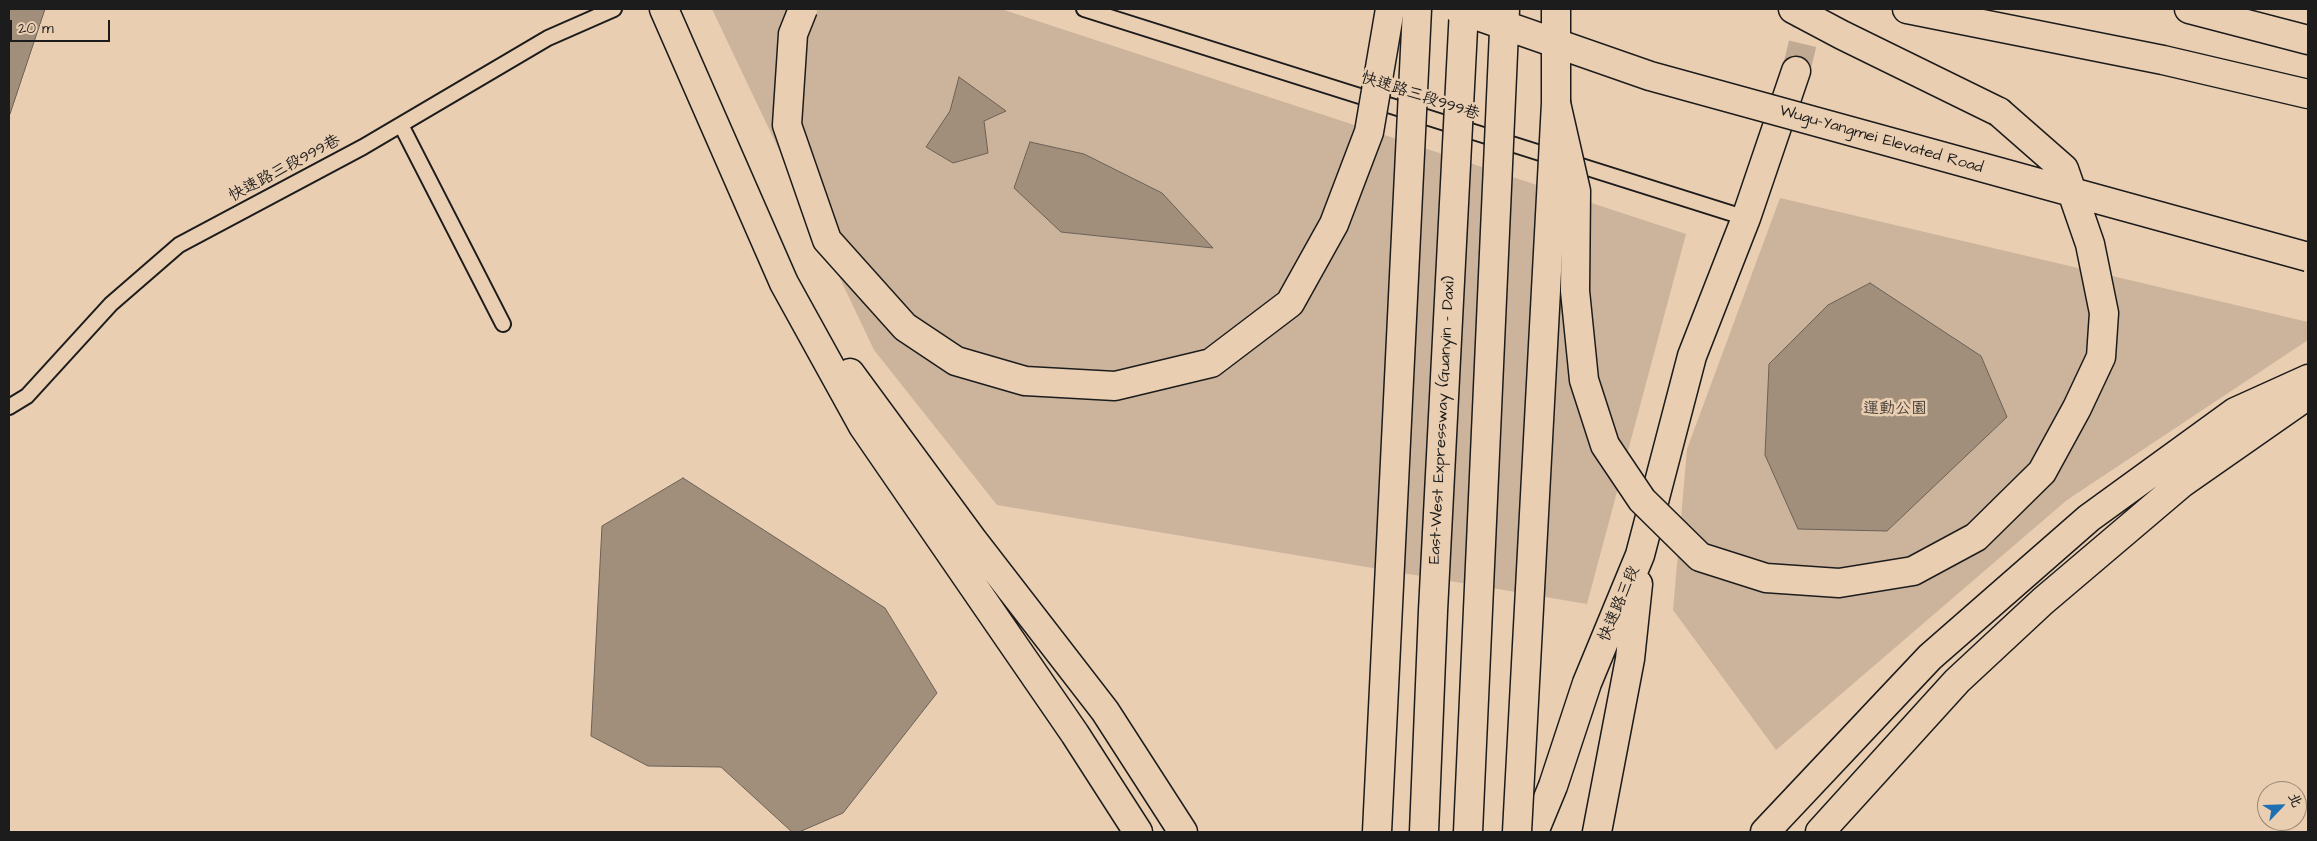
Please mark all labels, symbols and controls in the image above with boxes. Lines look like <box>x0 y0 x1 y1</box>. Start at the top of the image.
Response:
scale bar <box>12 10 112 42</box>
text: 20 m <box>18 18 54 39</box>
street label: 快速路三段999巷 <box>1358 69 1482 125</box>
street label: Wugu-Yangmei Elevated Road <box>1777 102 1985 178</box>
street label: 快速路三段999巷 <box>226 132 344 206</box>
street label: East-West Expressway (Guanyin - Daxi) <box>1426 275 1460 565</box>
park label: 運動公園 <box>1863 400 1927 420</box>
street label: 快速路三段 <box>1596 563 1644 645</box>
north arrow <box>2257 781 2307 831</box>
text: 北 <box>2283 790 2307 811</box>

